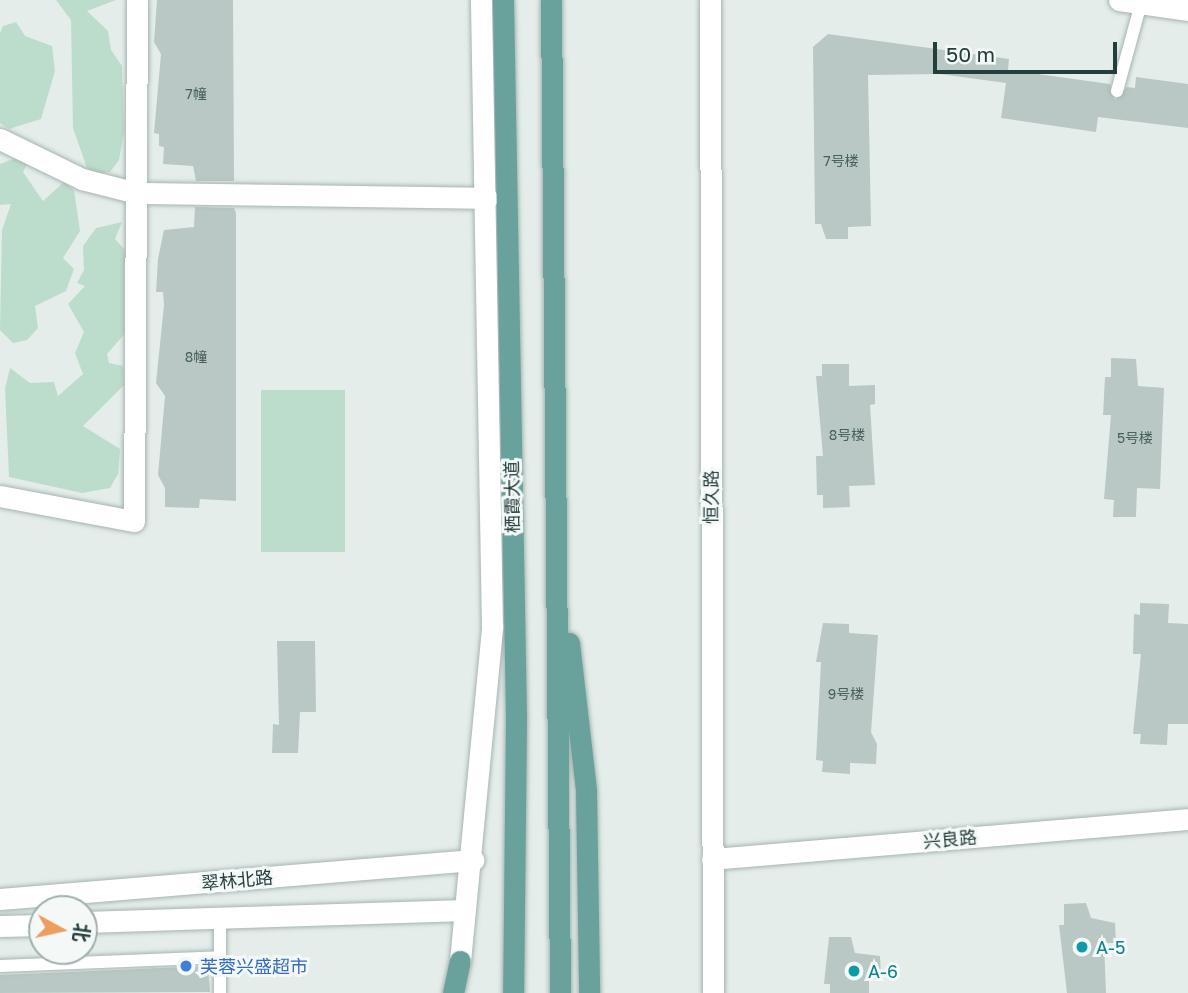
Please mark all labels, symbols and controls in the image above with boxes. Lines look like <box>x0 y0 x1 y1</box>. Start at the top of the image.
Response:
scale bar <box>936 28 1120 72</box>
text: 50 m <box>946 41 995 67</box>
house number: 7幢 <box>185 86 207 102</box>
house number: 7号楼 <box>823 153 859 169</box>
house number: 8幢 <box>185 349 207 365</box>
house number: 8号楼 <box>829 427 865 443</box>
house number: 5号楼 <box>1117 430 1153 446</box>
street label: 栖霞大道 <box>501 461 523 533</box>
street label: 恒久路 <box>700 470 722 524</box>
house number: 9号楼 <box>828 686 864 702</box>
street label: 兴良路 <box>922 826 978 852</box>
street label: 翠林北路 <box>200 866 274 894</box>
north arrow <box>28 895 98 965</box>
text: 北 <box>70 922 95 944</box>
place label: A-5 <box>1096 936 1125 958</box>
marker: A-5 <box>1074 939 1090 955</box>
place label: 芙蓉兴盛超市 <box>200 955 308 977</box>
marker: 芙蓉兴盛超市 <box>178 958 194 974</box>
place label: A-6 <box>868 960 898 982</box>
marker: A-6 <box>846 963 862 979</box>

